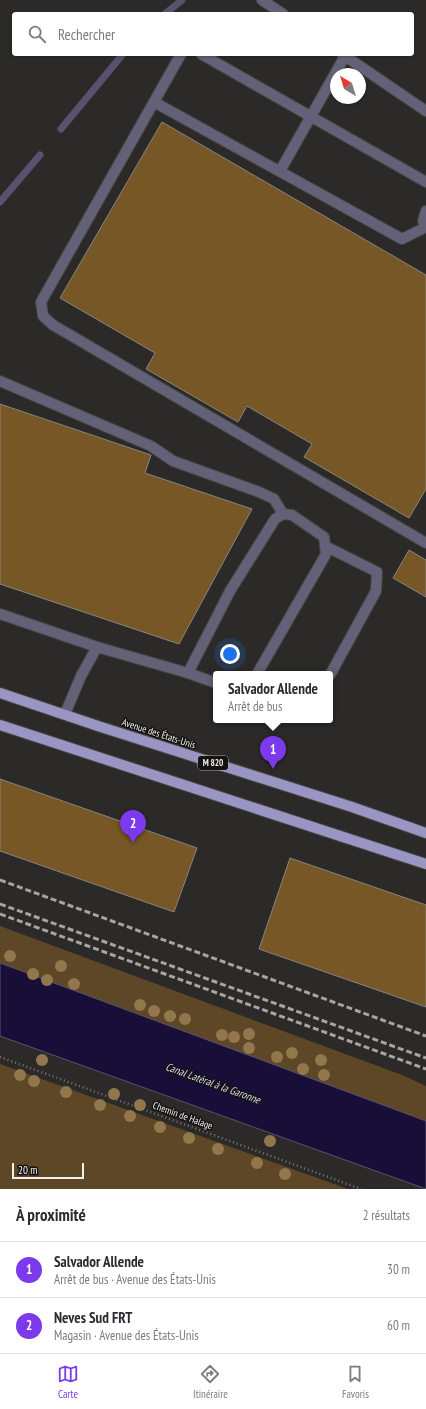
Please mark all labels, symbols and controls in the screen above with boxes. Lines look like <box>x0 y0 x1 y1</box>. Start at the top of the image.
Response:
search box <box>12 12 414 56</box>
icon: search <box>26 23 48 45</box>
text: Rechercher <box>58 25 115 44</box>
north arrow <box>330 68 366 104</box>
your location <box>220 644 240 664</box>
popup <box>213 671 333 723</box>
text: Salvador Allende <box>228 679 318 698</box>
text: Arrêt de bus <box>228 698 282 715</box>
street label: Avenue des États-Unis <box>120 715 198 752</box>
pin: 1 <box>260 736 286 769</box>
road number: M 820 <box>198 756 228 770</box>
pin: 2 <box>120 810 146 843</box>
water label: Canal Latéral à la Garonne <box>164 1059 264 1107</box>
street label: Chemin de Halage <box>151 1099 215 1132</box>
scale bar <box>12 1161 84 1180</box>
text: 20 m <box>18 1163 37 1177</box>
text: À proximité <box>16 1204 86 1226</box>
text: 2 résultats <box>363 1207 410 1224</box>
text: Salvador Allende <box>54 1252 144 1271</box>
text: 1 <box>26 1261 32 1278</box>
text: 30 m <box>387 1261 410 1278</box>
text: Arrêt de bus · Avenue des États-Unis <box>54 1271 216 1288</box>
text: Neves Sud FRT <box>54 1308 132 1327</box>
text: 2 <box>26 1317 32 1334</box>
text: 60 m <box>387 1317 410 1334</box>
text: Magasin · Avenue des États-Unis <box>54 1327 199 1344</box>
tab: Carte <box>57 1363 79 1401</box>
tab: Itinéraire <box>193 1363 228 1401</box>
tab: Favoris <box>342 1363 369 1401</box>

